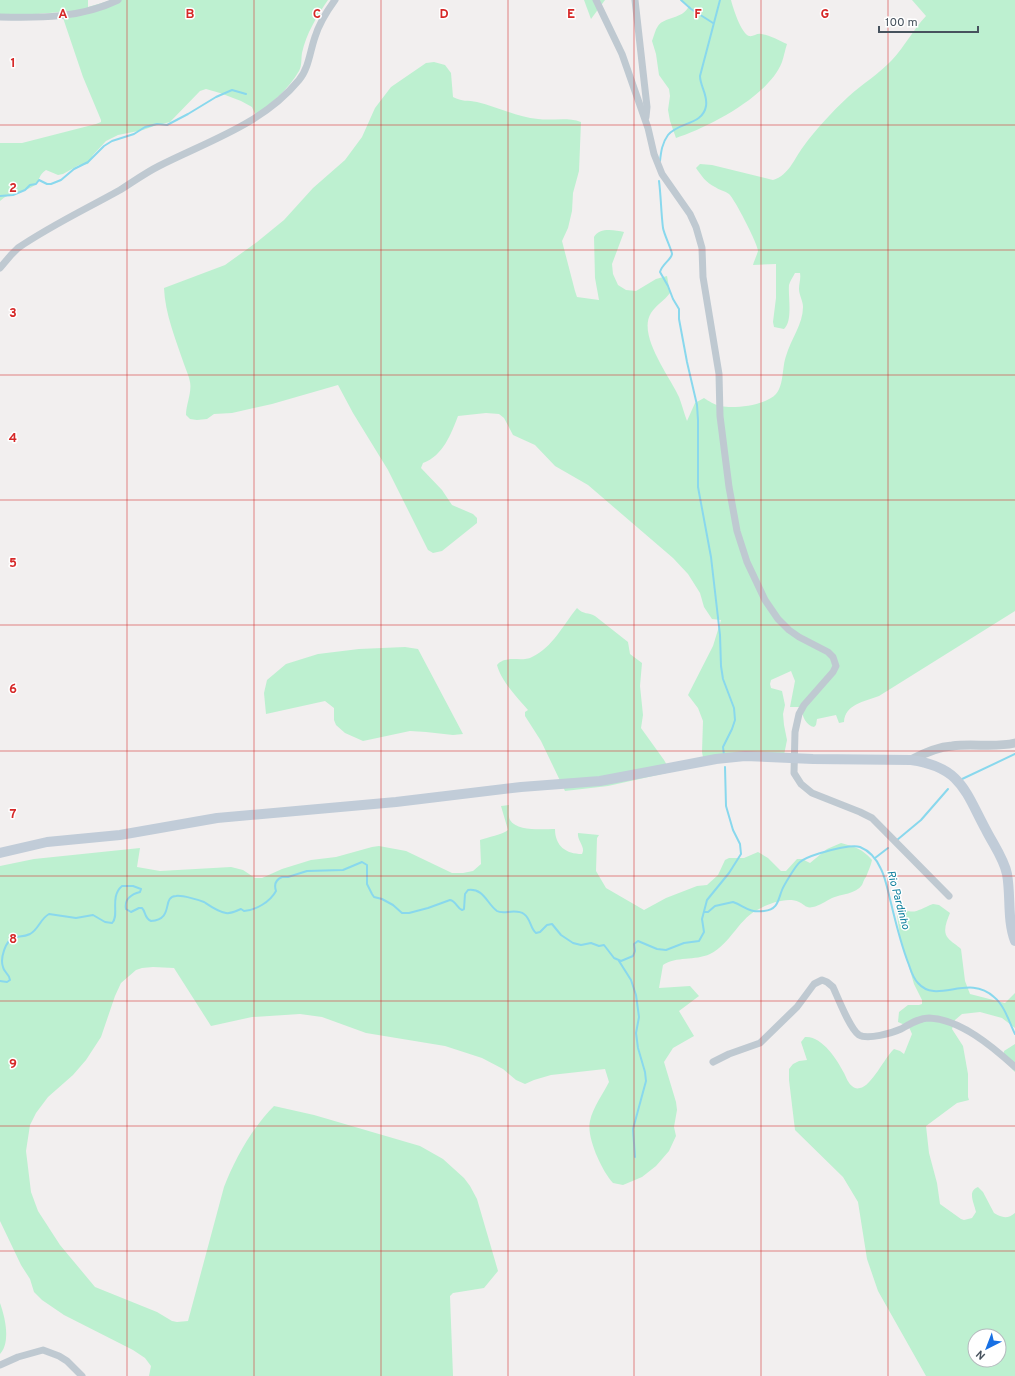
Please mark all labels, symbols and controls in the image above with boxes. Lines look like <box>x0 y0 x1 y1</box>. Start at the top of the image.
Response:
text: A <box>58 7 68 23</box>
text: B <box>186 7 195 23</box>
text: C <box>313 7 321 23</box>
text: D <box>439 7 449 23</box>
text: E <box>567 7 575 23</box>
text: F <box>694 7 702 23</box>
text: G <box>821 7 830 23</box>
scale bar <box>879 8 978 34</box>
text: 100 m <box>885 15 918 31</box>
text: 1 <box>10 56 16 72</box>
text: 2 <box>9 181 17 197</box>
text: 3 <box>9 306 17 322</box>
text: 4 <box>9 431 17 447</box>
text: 5 <box>9 556 17 572</box>
text: 6 <box>9 682 17 698</box>
text: 7 <box>10 807 17 823</box>
water label: Rio Pardinho <box>883 869 913 931</box>
text: 8 <box>9 932 17 948</box>
text: 9 <box>9 1057 17 1073</box>
north arrow <box>967 1328 1007 1368</box>
text: N <box>973 1347 989 1363</box>

